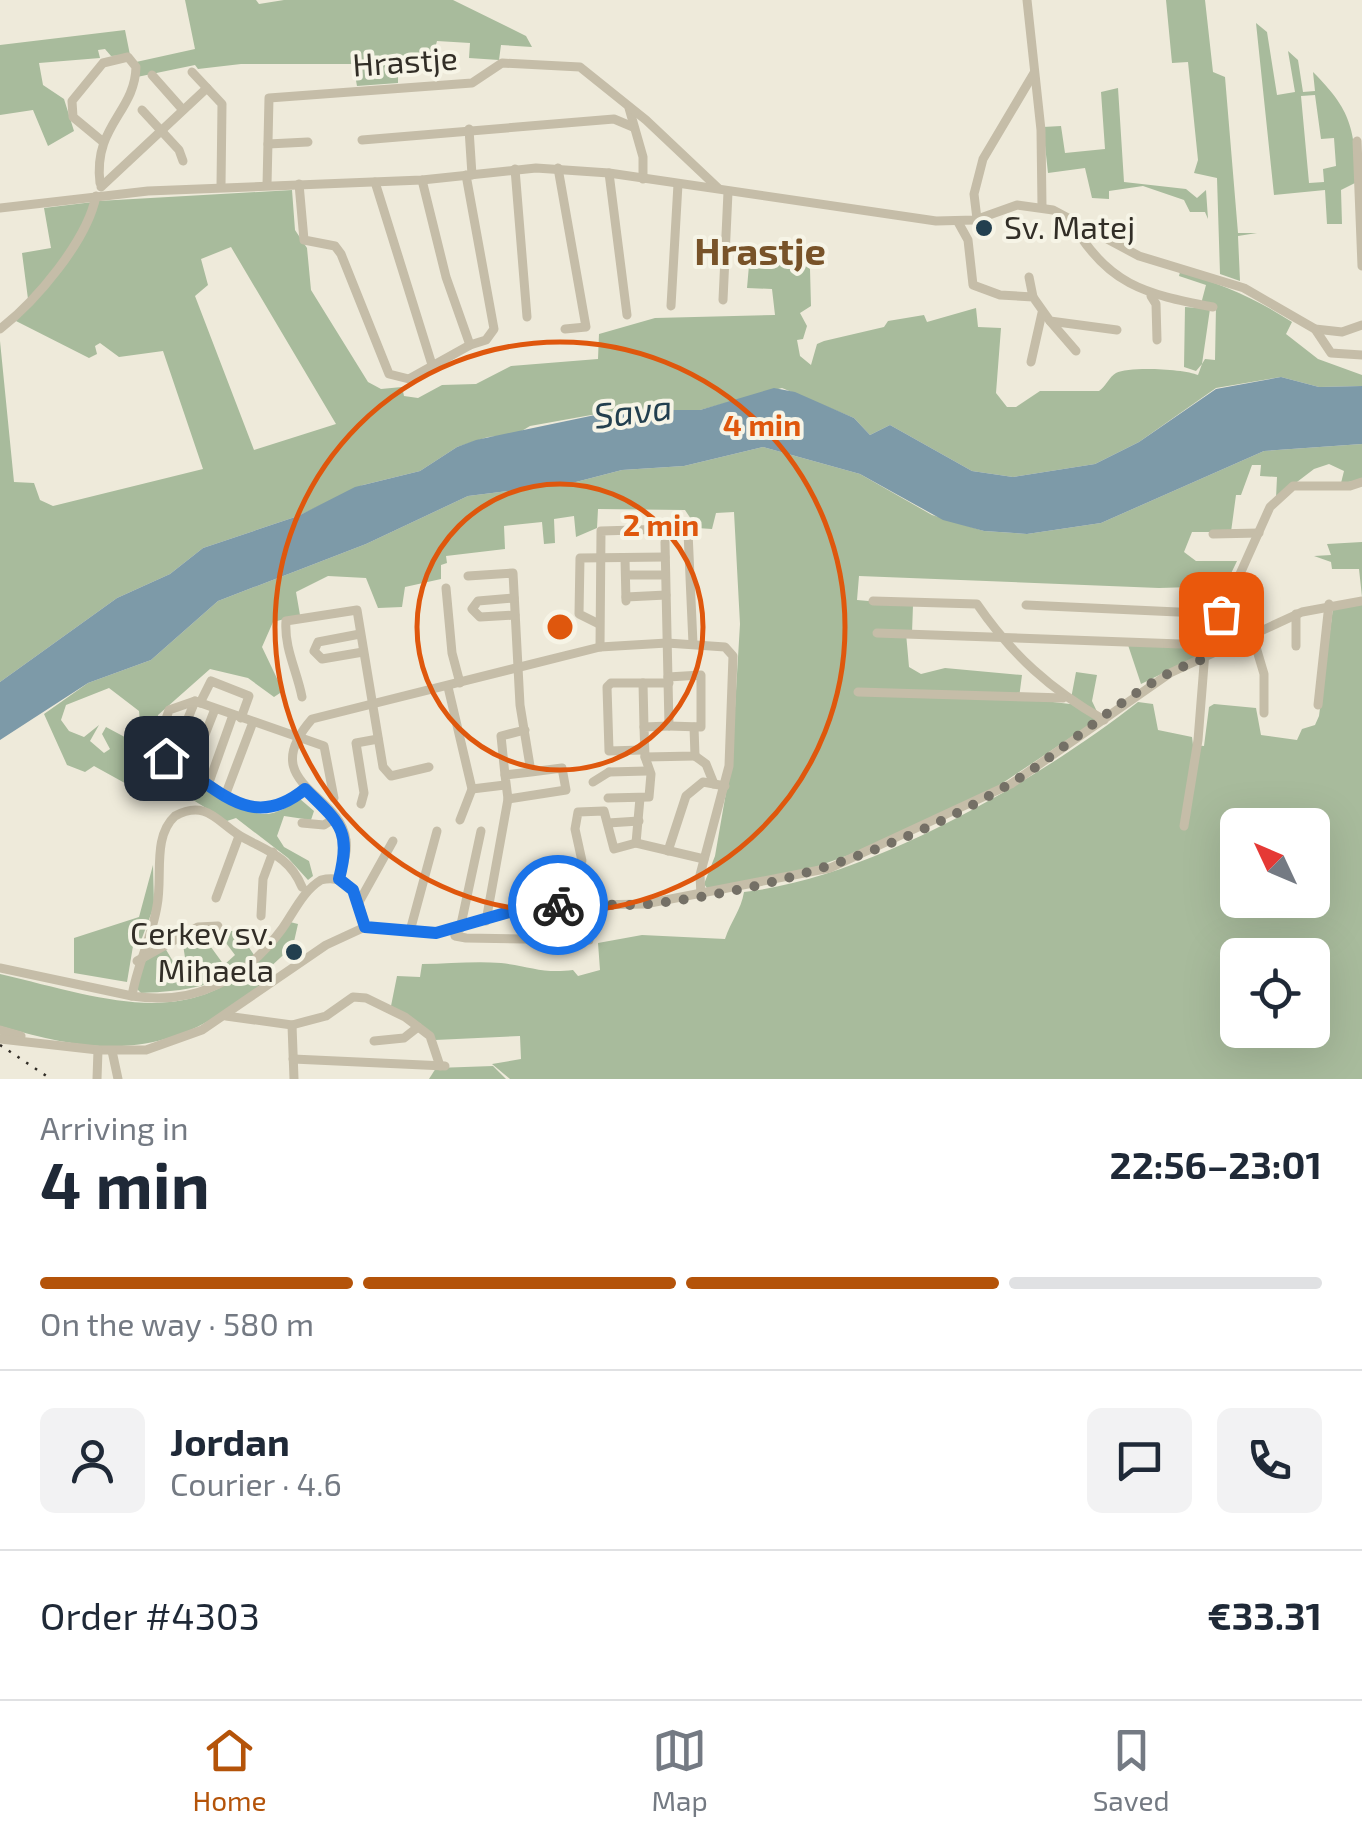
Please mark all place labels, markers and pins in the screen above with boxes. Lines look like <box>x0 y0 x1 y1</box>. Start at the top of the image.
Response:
place label: Sv. Matej <box>1004 207 1135 246</box>
marker: Sv. Matej <box>973 217 995 239</box>
pin <box>1179 572 1264 657</box>
centre of rings <box>542 609 578 645</box>
pin <box>124 716 209 801</box>
place label: Cerkev sv. Mihaela <box>130 913 274 988</box>
marker: Cerkev sv. Mihaela <box>283 941 305 963</box>

